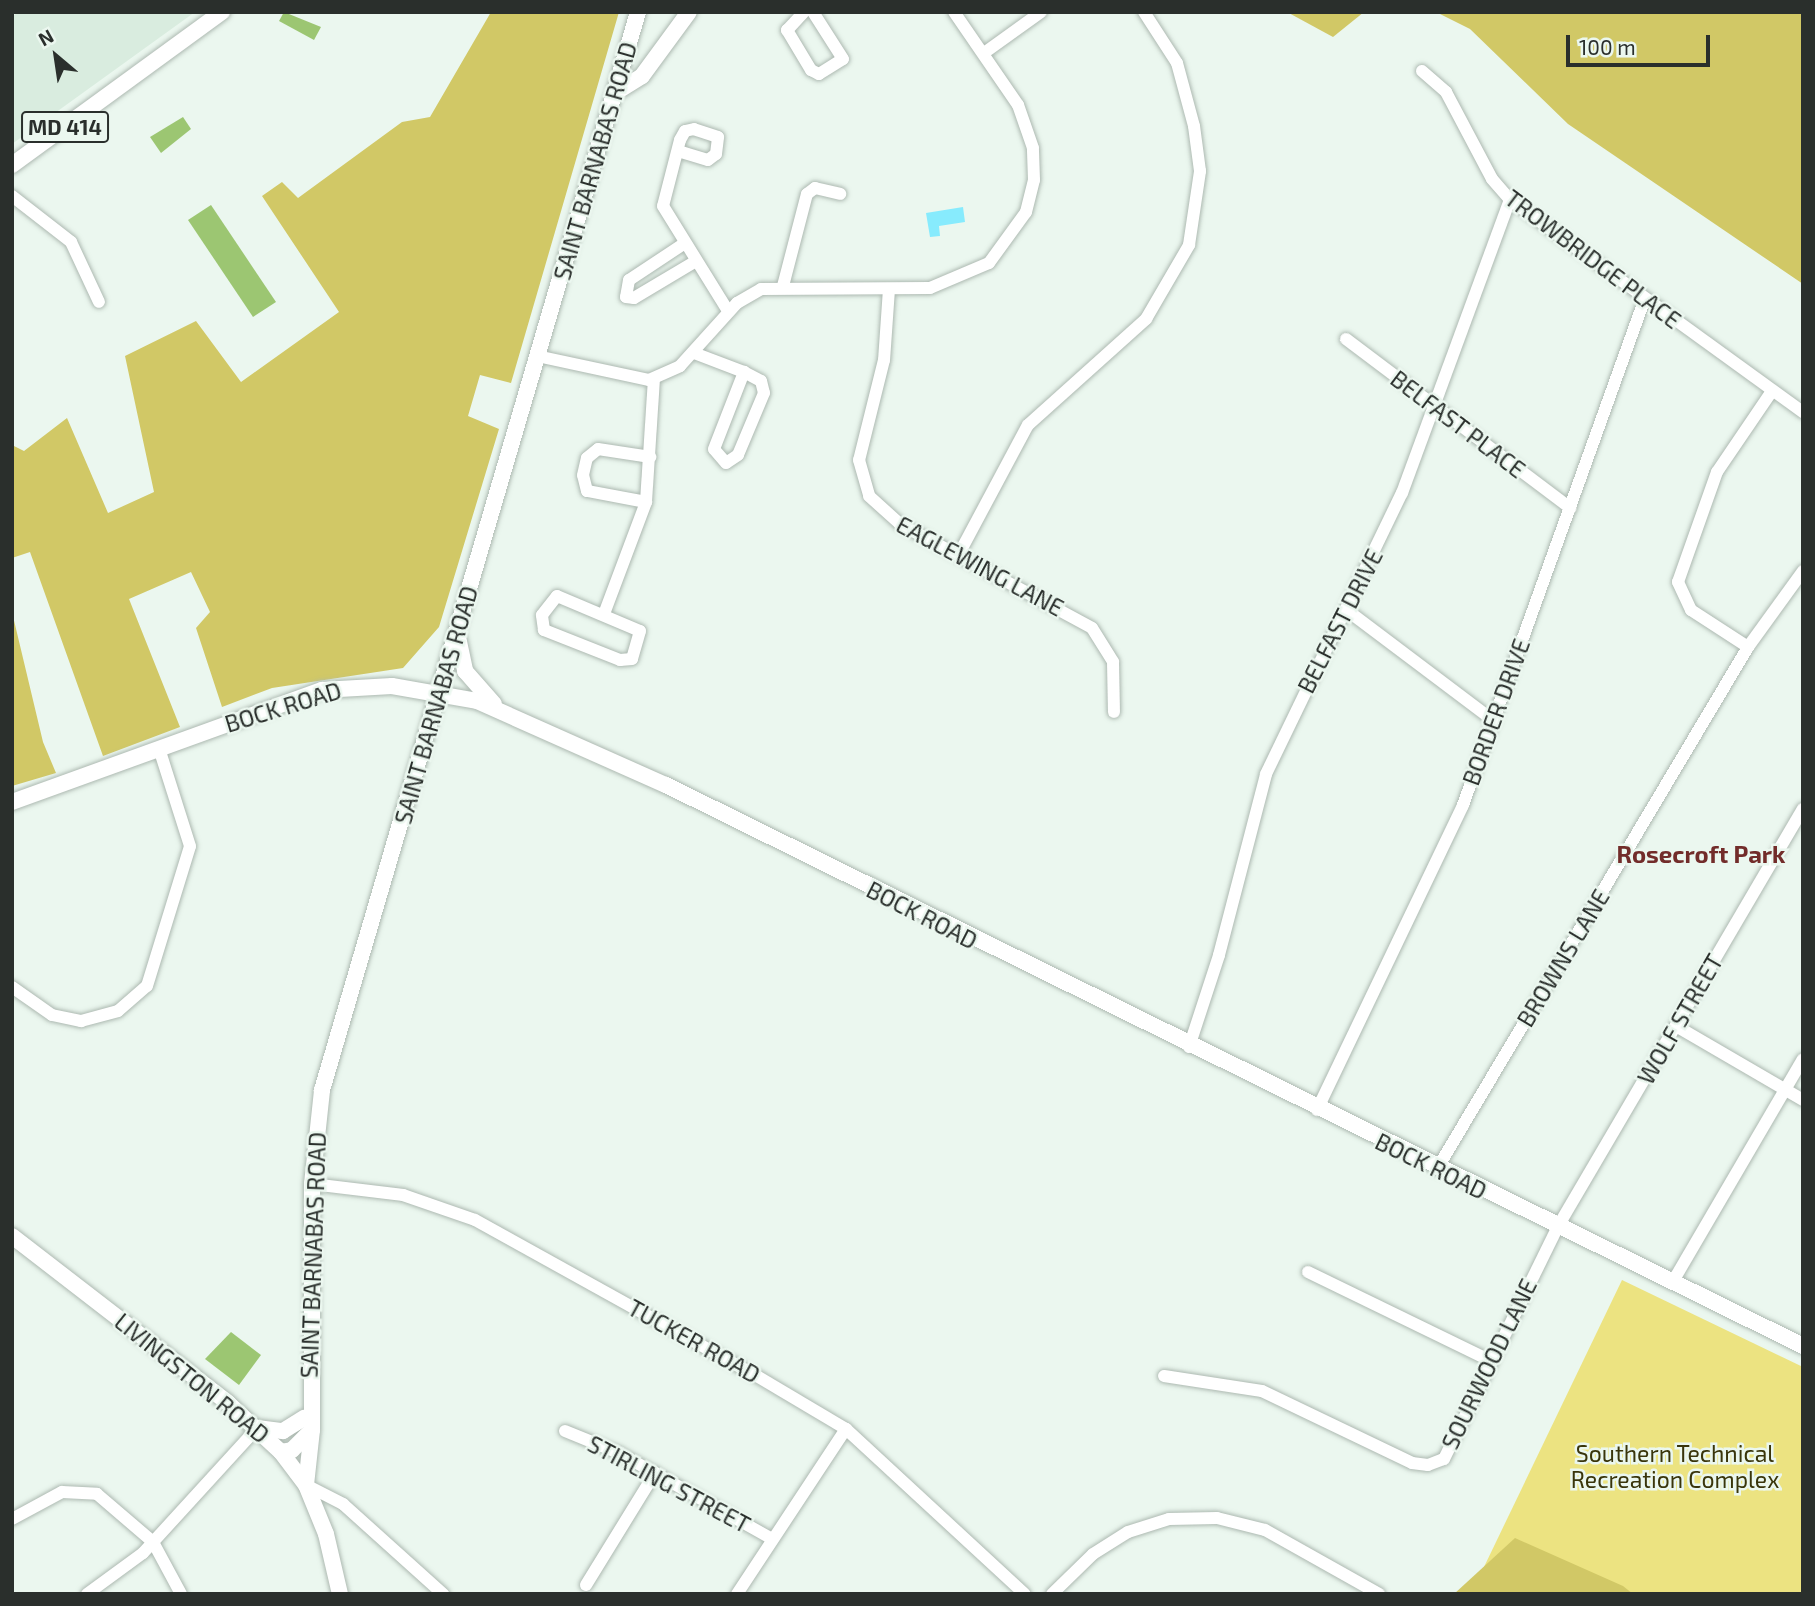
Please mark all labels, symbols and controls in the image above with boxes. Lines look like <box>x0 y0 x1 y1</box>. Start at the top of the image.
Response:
north arrow <box>21 21 91 91</box>
scale bar <box>1570 21 1714 65</box>
text: N <box>34 24 57 51</box>
text: 100 m <box>1579 34 1636 59</box>
street label: SAINT BARNABAS ROAD <box>548 39 642 283</box>
road number: MD 414 <box>20 110 110 144</box>
street label: TROWBRIDGE PLACE <box>1500 184 1686 334</box>
street label: BELFAST PLACE <box>1385 364 1531 484</box>
street label: EAGLEWING LANE <box>892 510 1068 622</box>
street label: BELFAST DRIVE <box>1292 544 1388 698</box>
street label: SAINT BARNABAS ROAD <box>389 583 483 827</box>
street label: BORDER DRIVE <box>1457 635 1535 789</box>
street label: BOCK ROAD <box>221 676 345 738</box>
district label: Rosecroft Park <box>1617 840 1785 868</box>
street label: BOCK ROAD <box>862 875 982 955</box>
street label: BROWNS LANE <box>1511 884 1615 1032</box>
street label: WOLF STREET <box>1632 949 1728 1089</box>
street label: BOCK ROAD <box>1371 1127 1491 1205</box>
street label: SAINT BARNABAS ROAD <box>295 1131 331 1379</box>
street label: SOURWOOD LANE <box>1436 1274 1542 1454</box>
street label: TUCKER ROAD <box>623 1293 765 1389</box>
street label: LIVINGSTON ROAD <box>109 1307 275 1449</box>
street label: STIRLING STREET <box>583 1430 755 1538</box>
park label: Southern Technical Recreation Complex <box>1571 1439 1779 1493</box>

